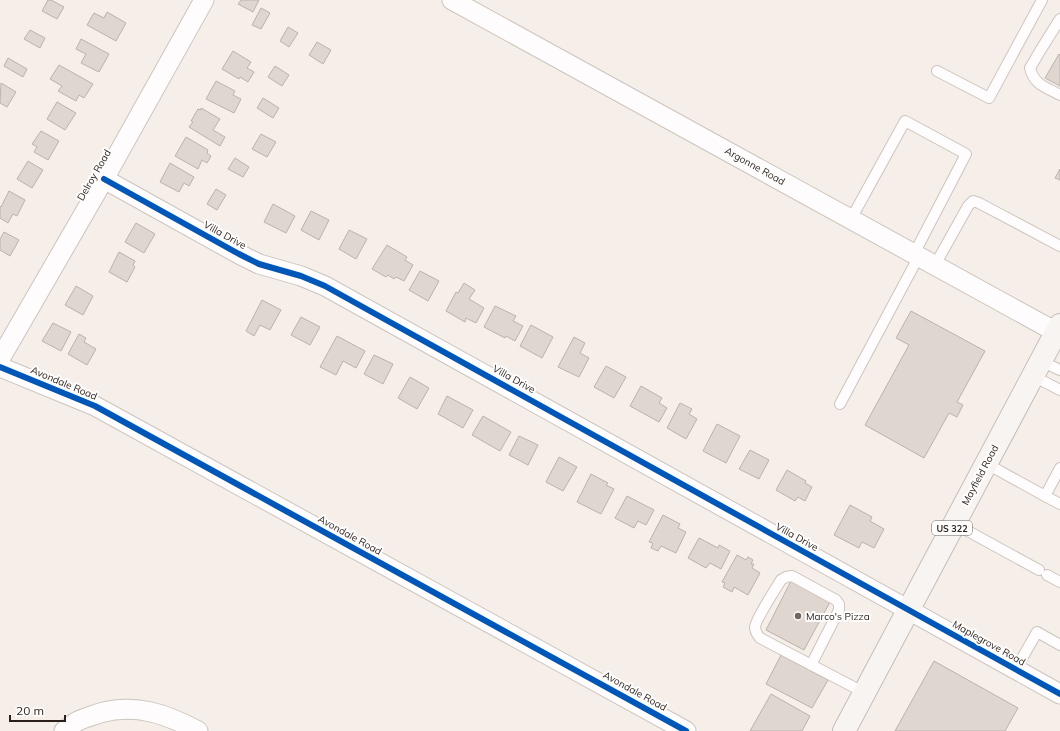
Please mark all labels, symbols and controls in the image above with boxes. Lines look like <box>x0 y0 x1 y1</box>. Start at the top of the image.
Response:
street label: Argonne Road <box>723 144 787 188</box>
street label: Delroy Road <box>74 147 114 203</box>
street label: Villa Drive <box>201 218 249 252</box>
street label: Villa Drive <box>490 362 538 396</box>
street label: Avondale Road <box>29 363 99 403</box>
street label: Mayfield Road <box>959 443 1001 507</box>
street label: Avondale Road <box>316 512 384 558</box>
street label: Villa Drive <box>773 520 821 554</box>
road number: US 322 <box>932 521 972 535</box>
place label: Marco's Pizza <box>806 610 870 623</box>
marker: Marco's Pizza <box>793 611 803 621</box>
street label: Maplegrove Road <box>950 618 1028 668</box>
street label: Avondale Road <box>601 668 669 714</box>
scale bar <box>10 697 65 723</box>
text: 20 m <box>16 703 44 718</box>

